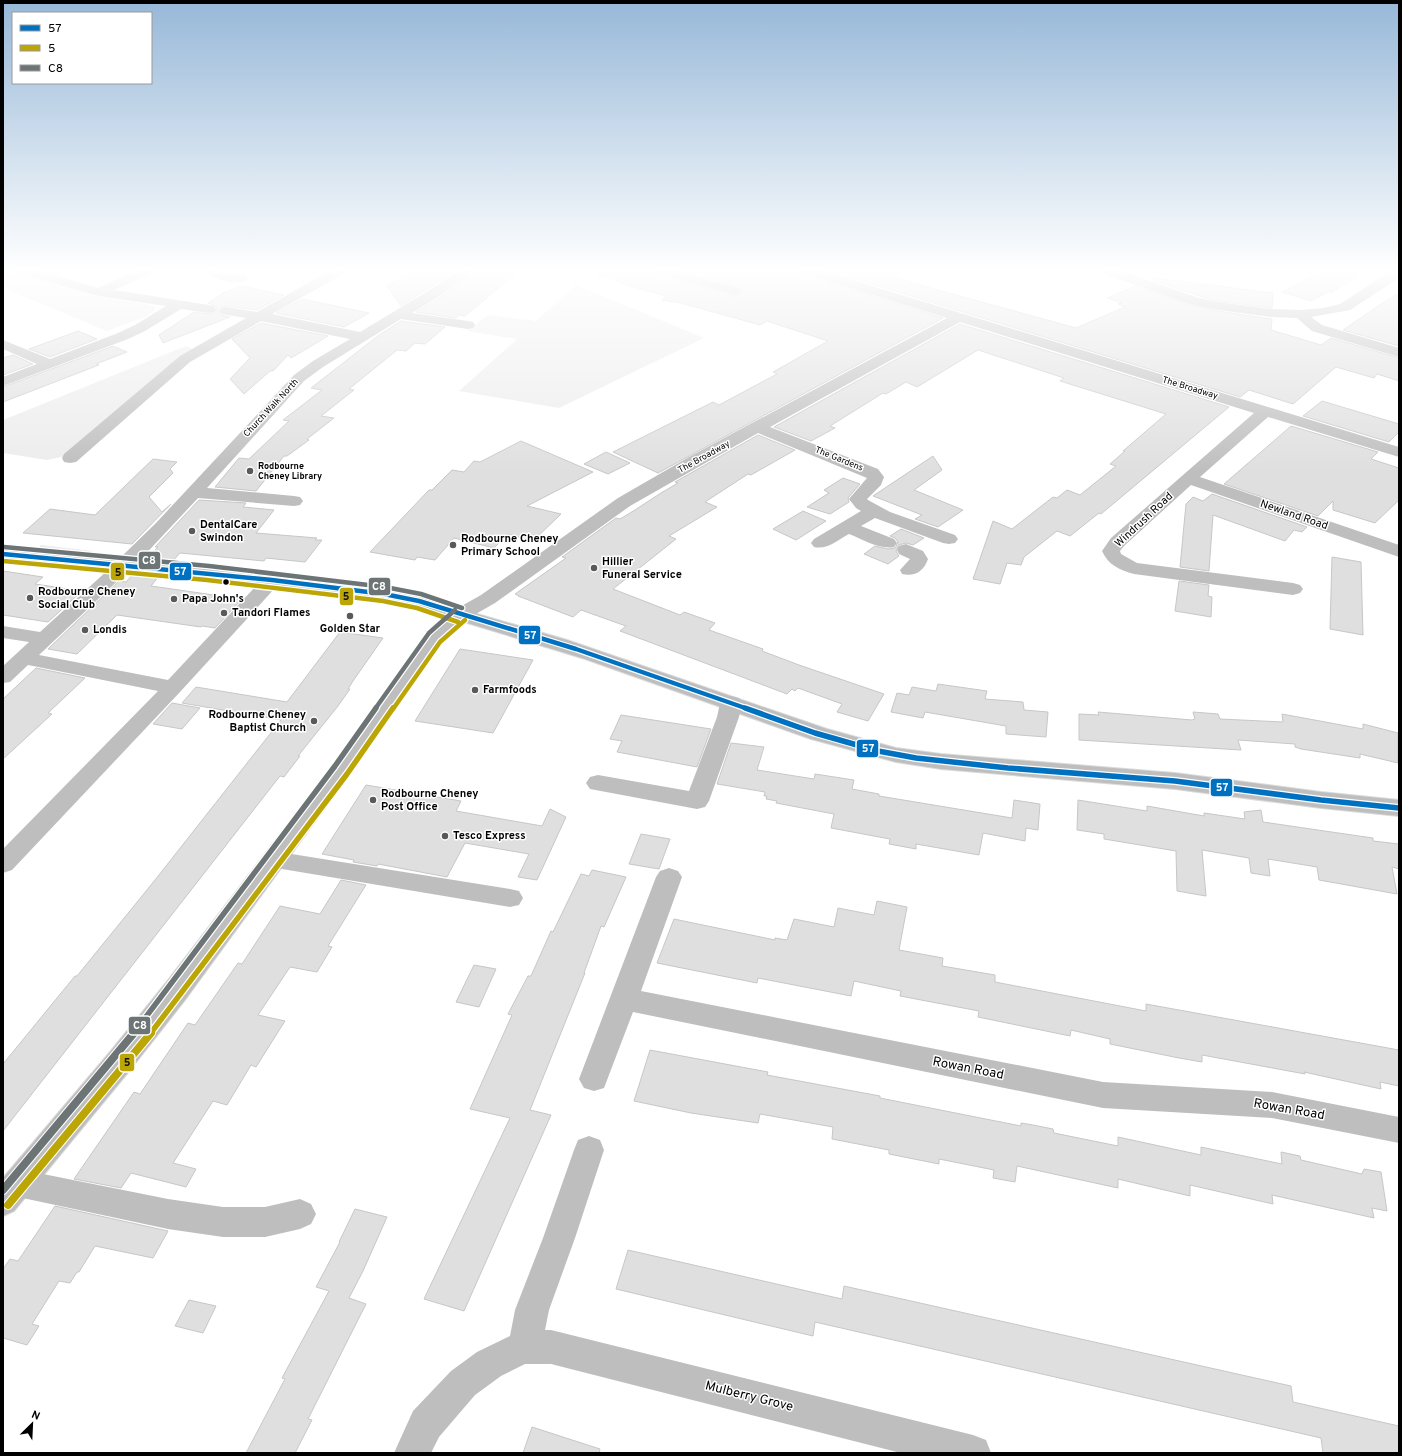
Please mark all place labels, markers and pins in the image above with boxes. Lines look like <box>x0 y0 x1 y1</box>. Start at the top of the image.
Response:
place label: Rodbourne Cheney Library <box>258 461 322 482</box>
marker: Rodbourne Cheney Library <box>245 466 255 476</box>
place label: DentalCare Swindon <box>200 518 257 545</box>
marker: DentalCare Swindon <box>187 526 197 536</box>
place label: Rodbourne Cheney Primary School <box>461 532 558 559</box>
marker: Rodbourne Cheney Primary School <box>448 540 458 550</box>
place label: Hillier Funeral Service <box>602 555 682 582</box>
marker: Hillier Funeral Service <box>589 563 599 573</box>
unlabelled marker <box>221 577 231 587</box>
place label: Rodbourne Cheney Social Club <box>38 585 135 612</box>
place label: Papa John's <box>182 592 244 606</box>
marker: Rodbourne Cheney Social Club <box>25 593 35 603</box>
marker: Papa John's <box>169 594 179 604</box>
place label: Tandori Flames <box>232 606 310 620</box>
marker: Tandori Flames <box>219 608 229 618</box>
marker: Golden Star <box>345 611 355 621</box>
place label: Golden Star <box>320 622 381 636</box>
place label: Londis <box>93 623 127 637</box>
marker: Londis <box>80 625 90 635</box>
place label: Farmfoods <box>483 683 537 697</box>
marker: Farmfoods <box>470 685 480 695</box>
place label: Rodbourne Cheney Baptist Church <box>209 708 306 735</box>
marker: Rodbourne Cheney Baptist Church <box>309 716 319 726</box>
place label: Rodbourne Cheney Post Office <box>381 787 478 814</box>
marker: Rodbourne Cheney Post Office <box>368 795 378 805</box>
place label: Tesco Express <box>453 829 526 843</box>
marker: Tesco Express <box>440 831 450 841</box>

